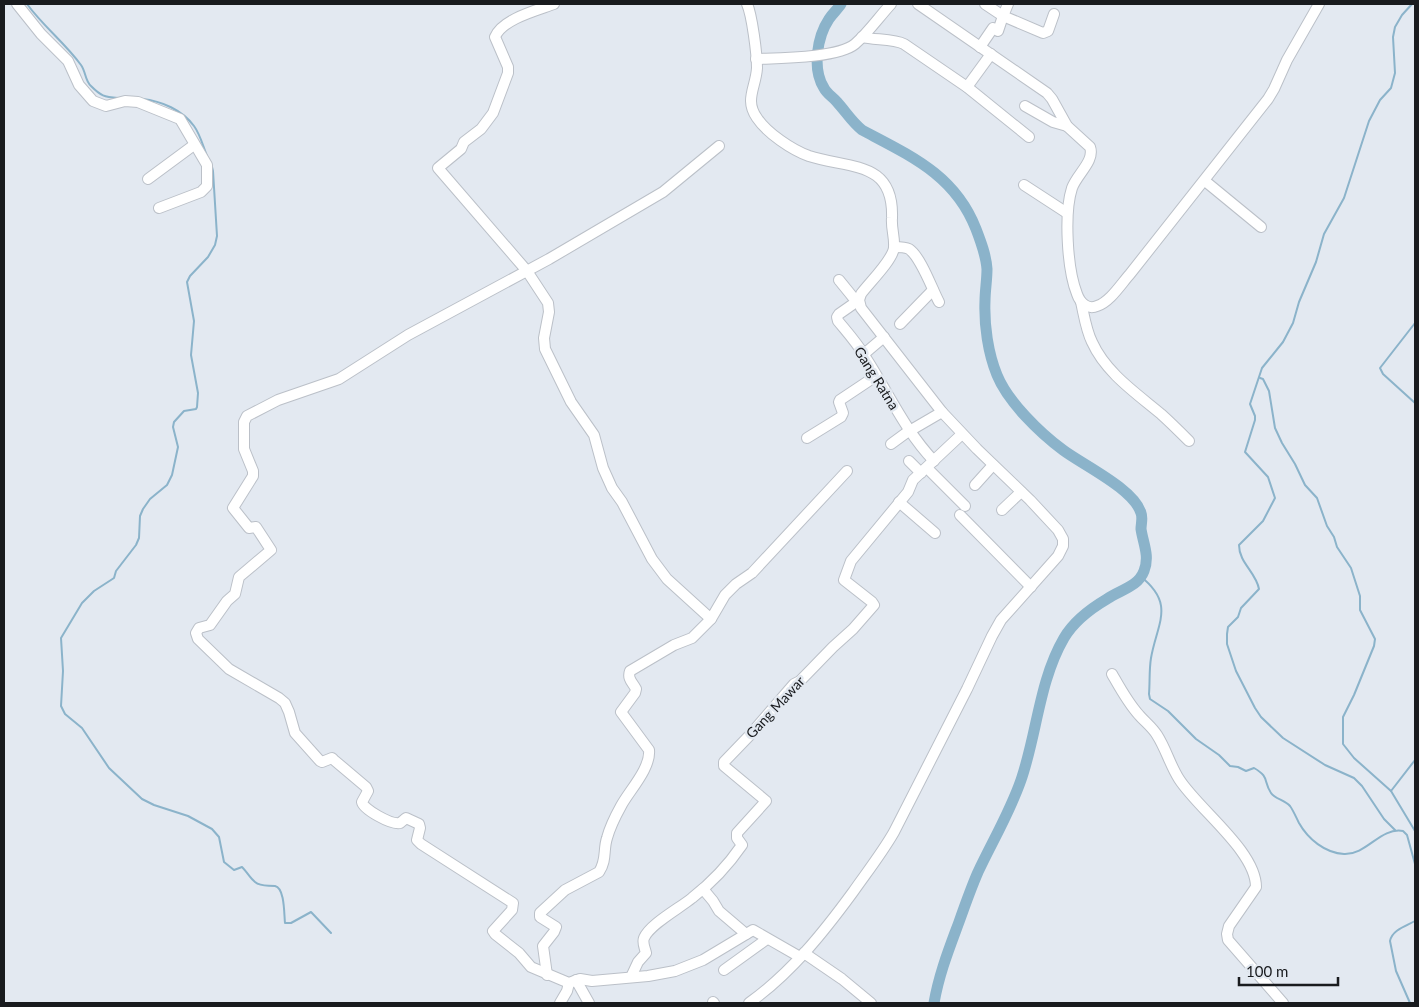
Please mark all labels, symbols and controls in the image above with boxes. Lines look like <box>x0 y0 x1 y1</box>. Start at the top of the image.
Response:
street label: Gang Ratna <box>851 343 903 413</box>
street label: Gang Mawar <box>742 672 808 742</box>
scale bar <box>1239 954 1338 986</box>
text: 100 m <box>1246 962 1288 980</box>

